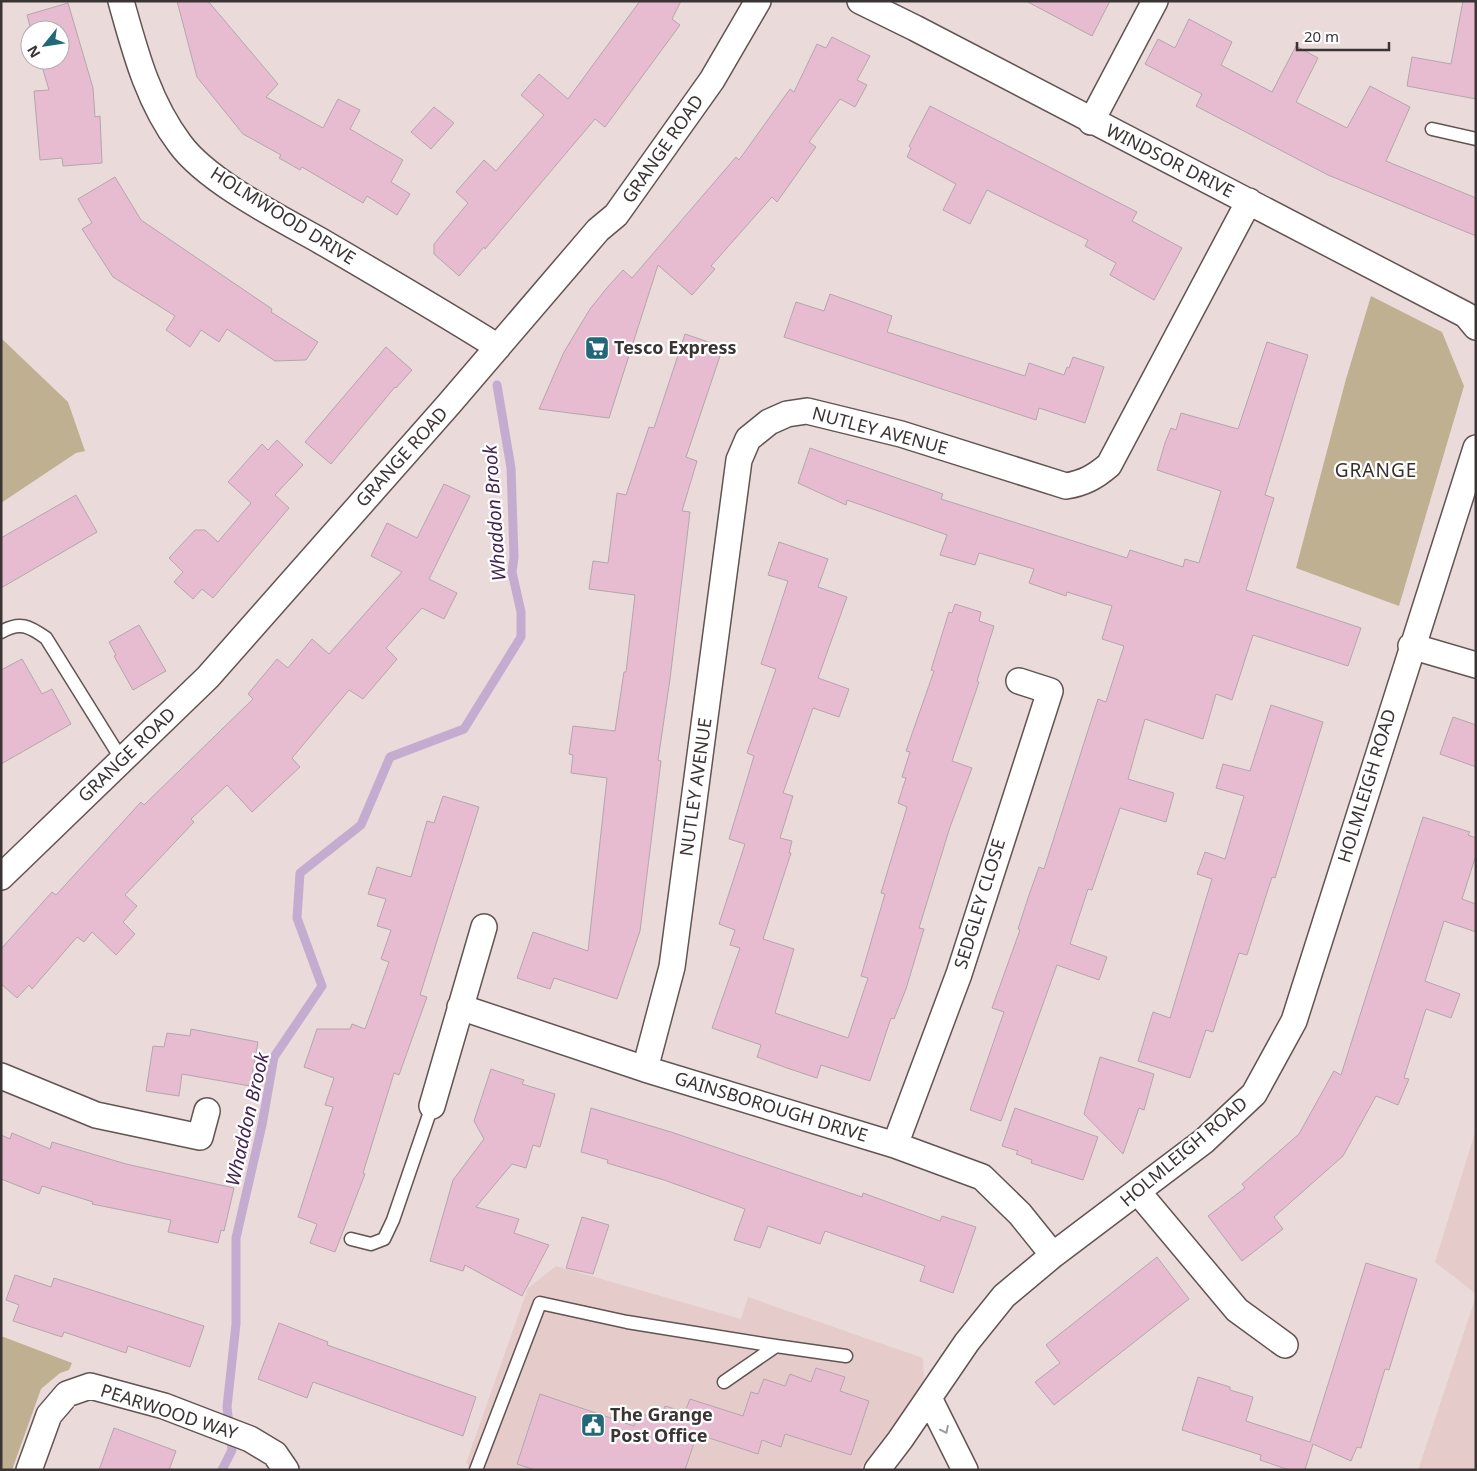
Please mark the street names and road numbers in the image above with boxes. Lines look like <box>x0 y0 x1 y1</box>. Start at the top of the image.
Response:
street label: GRANGE ROAD <box>616 90 708 207</box>
street label: WINDSOR DRIVE <box>1102 117 1239 203</box>
street label: HOLMWOOD DRIVE <box>206 161 361 270</box>
street label: NUTLEY AVENUE <box>810 400 951 460</box>
street label: GRANGE ROAD <box>350 401 453 511</box>
street label: GRANGE ROAD <box>72 702 180 807</box>
street label: HOLMLEIGH ROAD <box>1331 706 1401 865</box>
street label: NUTLEY AVENUE <box>673 716 717 858</box>
street label: SEDGLEY CLOSE <box>948 836 1010 972</box>
street label: GAINSBOROUGH DRIVE <box>672 1065 871 1147</box>
street label: HOLMLEIGH ROAD <box>1115 1091 1252 1212</box>
street label: PEARWOOD WAY <box>98 1378 242 1445</box>

